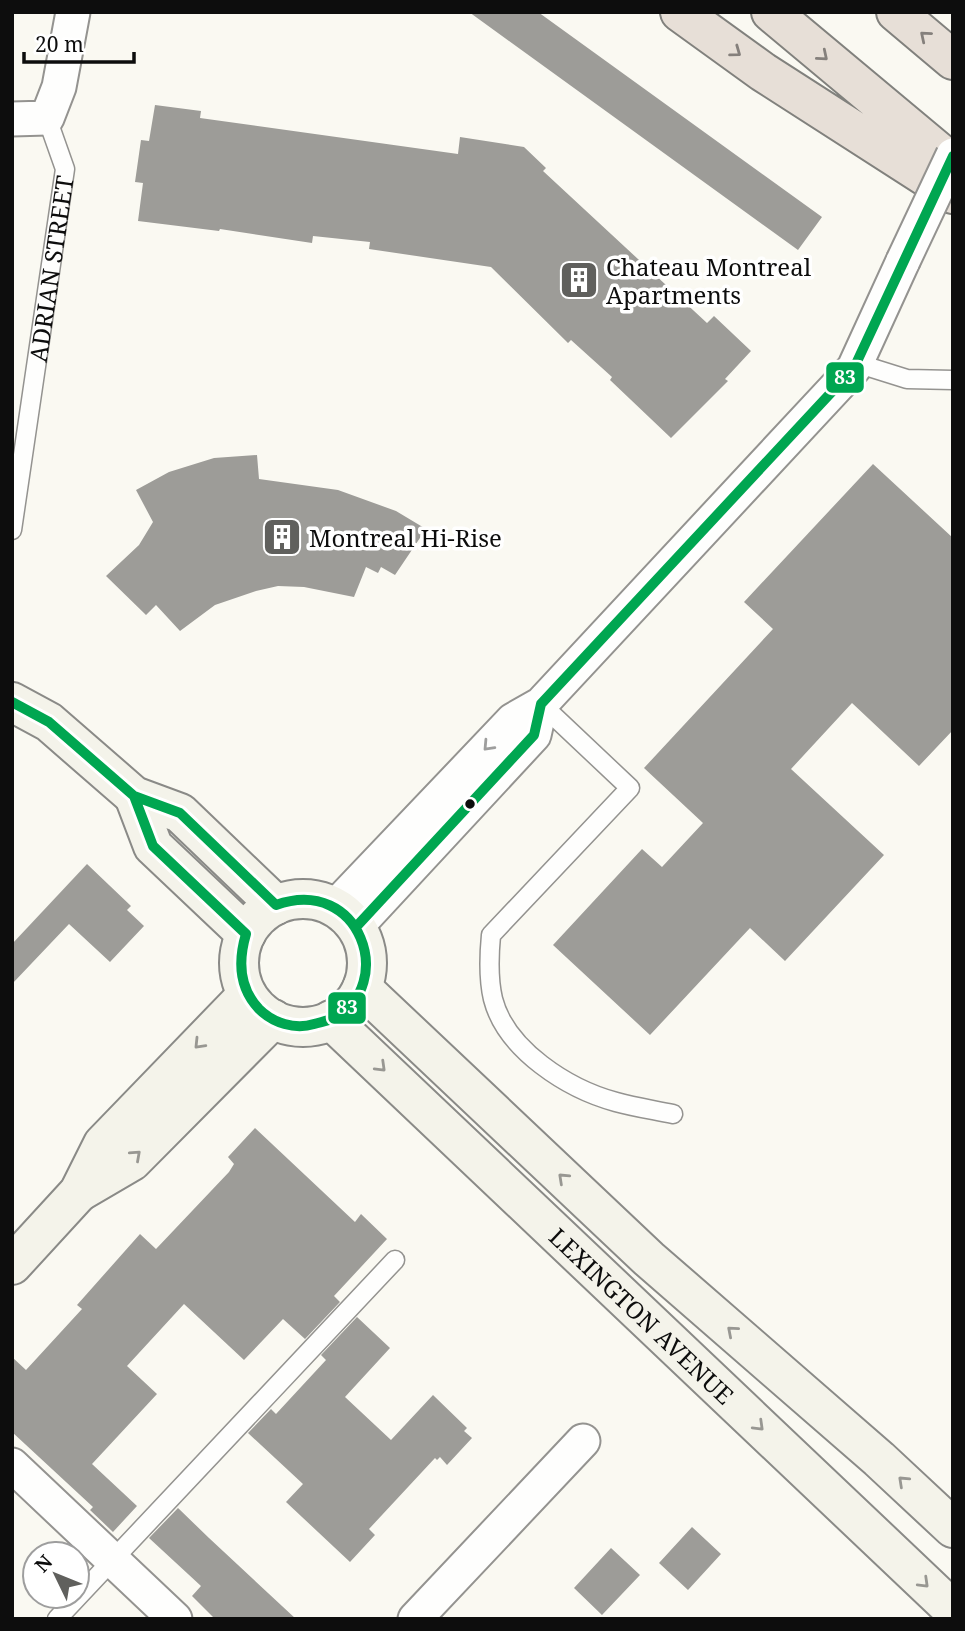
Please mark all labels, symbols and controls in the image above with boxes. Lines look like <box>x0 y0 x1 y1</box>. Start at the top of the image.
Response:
scale bar <box>24 21 135 65</box>
text: 20 m <box>35 30 84 58</box>
one-way arrow <box>920 32 933 44</box>
one-way arrow <box>728 44 741 56</box>
one-way arrow <box>814 48 827 60</box>
street label: ADRIAN STREET <box>20 173 80 364</box>
place label: Chateau Montreal Apartments <box>606 250 812 311</box>
building icon: Chateau Montreal Apartments <box>558 259 600 301</box>
line badge: 83 <box>825 361 865 394</box>
text: 83 <box>834 364 856 390</box>
building icon: Montreal Hi-Rise <box>261 516 303 558</box>
place label: Montreal Hi-Rise <box>309 521 502 554</box>
one-way arrow <box>483 738 496 751</box>
unlabelled marker <box>463 797 477 811</box>
line badge: 83 <box>327 991 367 1025</box>
text: 83 <box>336 994 358 1020</box>
one-way arrow <box>195 1035 208 1048</box>
one-way arrow <box>373 1059 386 1071</box>
one-way arrow <box>128 1151 141 1163</box>
one-way arrow <box>559 1174 572 1187</box>
street label: LEXINGTON AVENUE <box>543 1220 742 1411</box>
one-way arrow <box>727 1327 740 1339</box>
one-way arrow <box>751 1418 764 1430</box>
one-way arrow <box>898 1477 911 1490</box>
north arrow <box>21 1540 91 1610</box>
text: N <box>29 1549 58 1578</box>
one-way arrow <box>916 1574 929 1587</box>

